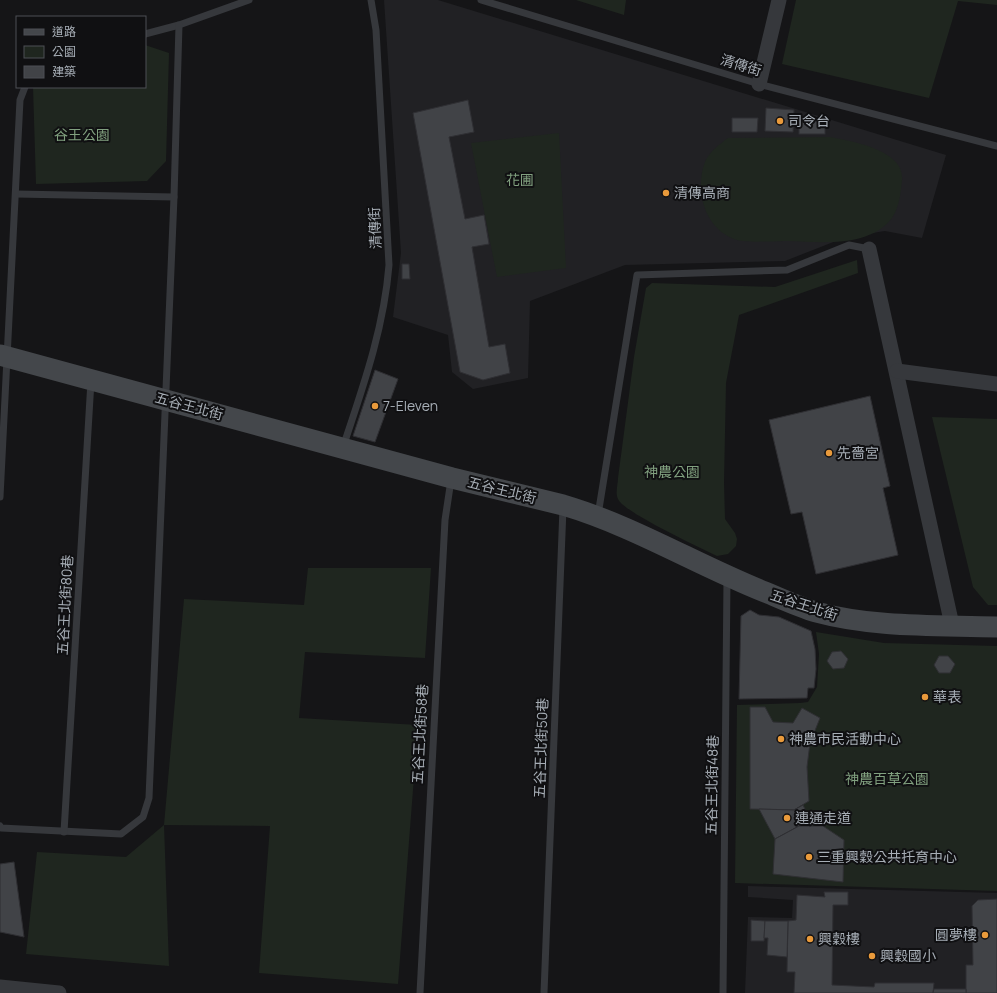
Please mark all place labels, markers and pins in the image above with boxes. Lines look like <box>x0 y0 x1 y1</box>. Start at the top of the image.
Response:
place label: 司令台 <box>788 111 830 130</box>
marker: 司令台 <box>775 116 785 126</box>
place label: 清傳高商 <box>674 183 730 202</box>
marker: 清傳高商 <box>661 188 671 198</box>
place label: 7-Eleven <box>383 396 438 415</box>
marker: 7-Eleven <box>370 401 380 411</box>
place label: 先嗇宮 <box>837 443 879 462</box>
marker: 先嗇宮 <box>824 448 834 458</box>
place label: 華表 <box>933 687 961 706</box>
marker: 華表 <box>920 692 930 702</box>
place label: 神農市民活動中心 <box>789 729 901 748</box>
marker: 神農市民活動中心 <box>776 734 786 744</box>
place label: 連通走道 <box>795 808 851 827</box>
marker: 連通走道 <box>782 813 792 823</box>
place label: 三重興穀公共托育中心 <box>817 847 957 866</box>
marker: 三重興穀公共托育中心 <box>804 852 814 862</box>
place label: 圓夢樓 <box>935 925 977 944</box>
place label: 興穀樓 <box>818 929 860 948</box>
marker: 圓夢樓 <box>980 930 990 940</box>
marker: 興穀樓 <box>805 934 815 944</box>
place label: 興穀國小 <box>880 946 936 965</box>
marker: 興穀國小 <box>867 951 877 961</box>

